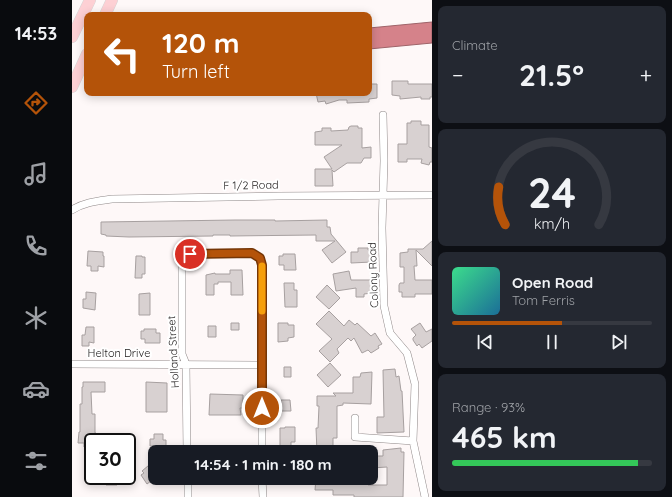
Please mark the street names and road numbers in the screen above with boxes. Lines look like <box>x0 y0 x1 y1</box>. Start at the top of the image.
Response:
street label: F 1/2 Road <box>223 178 279 192</box>
street label: Colony Road <box>365 242 381 308</box>
street label: Holland Street <box>164 315 182 389</box>
street label: Helton Drive <box>88 346 150 360</box>

